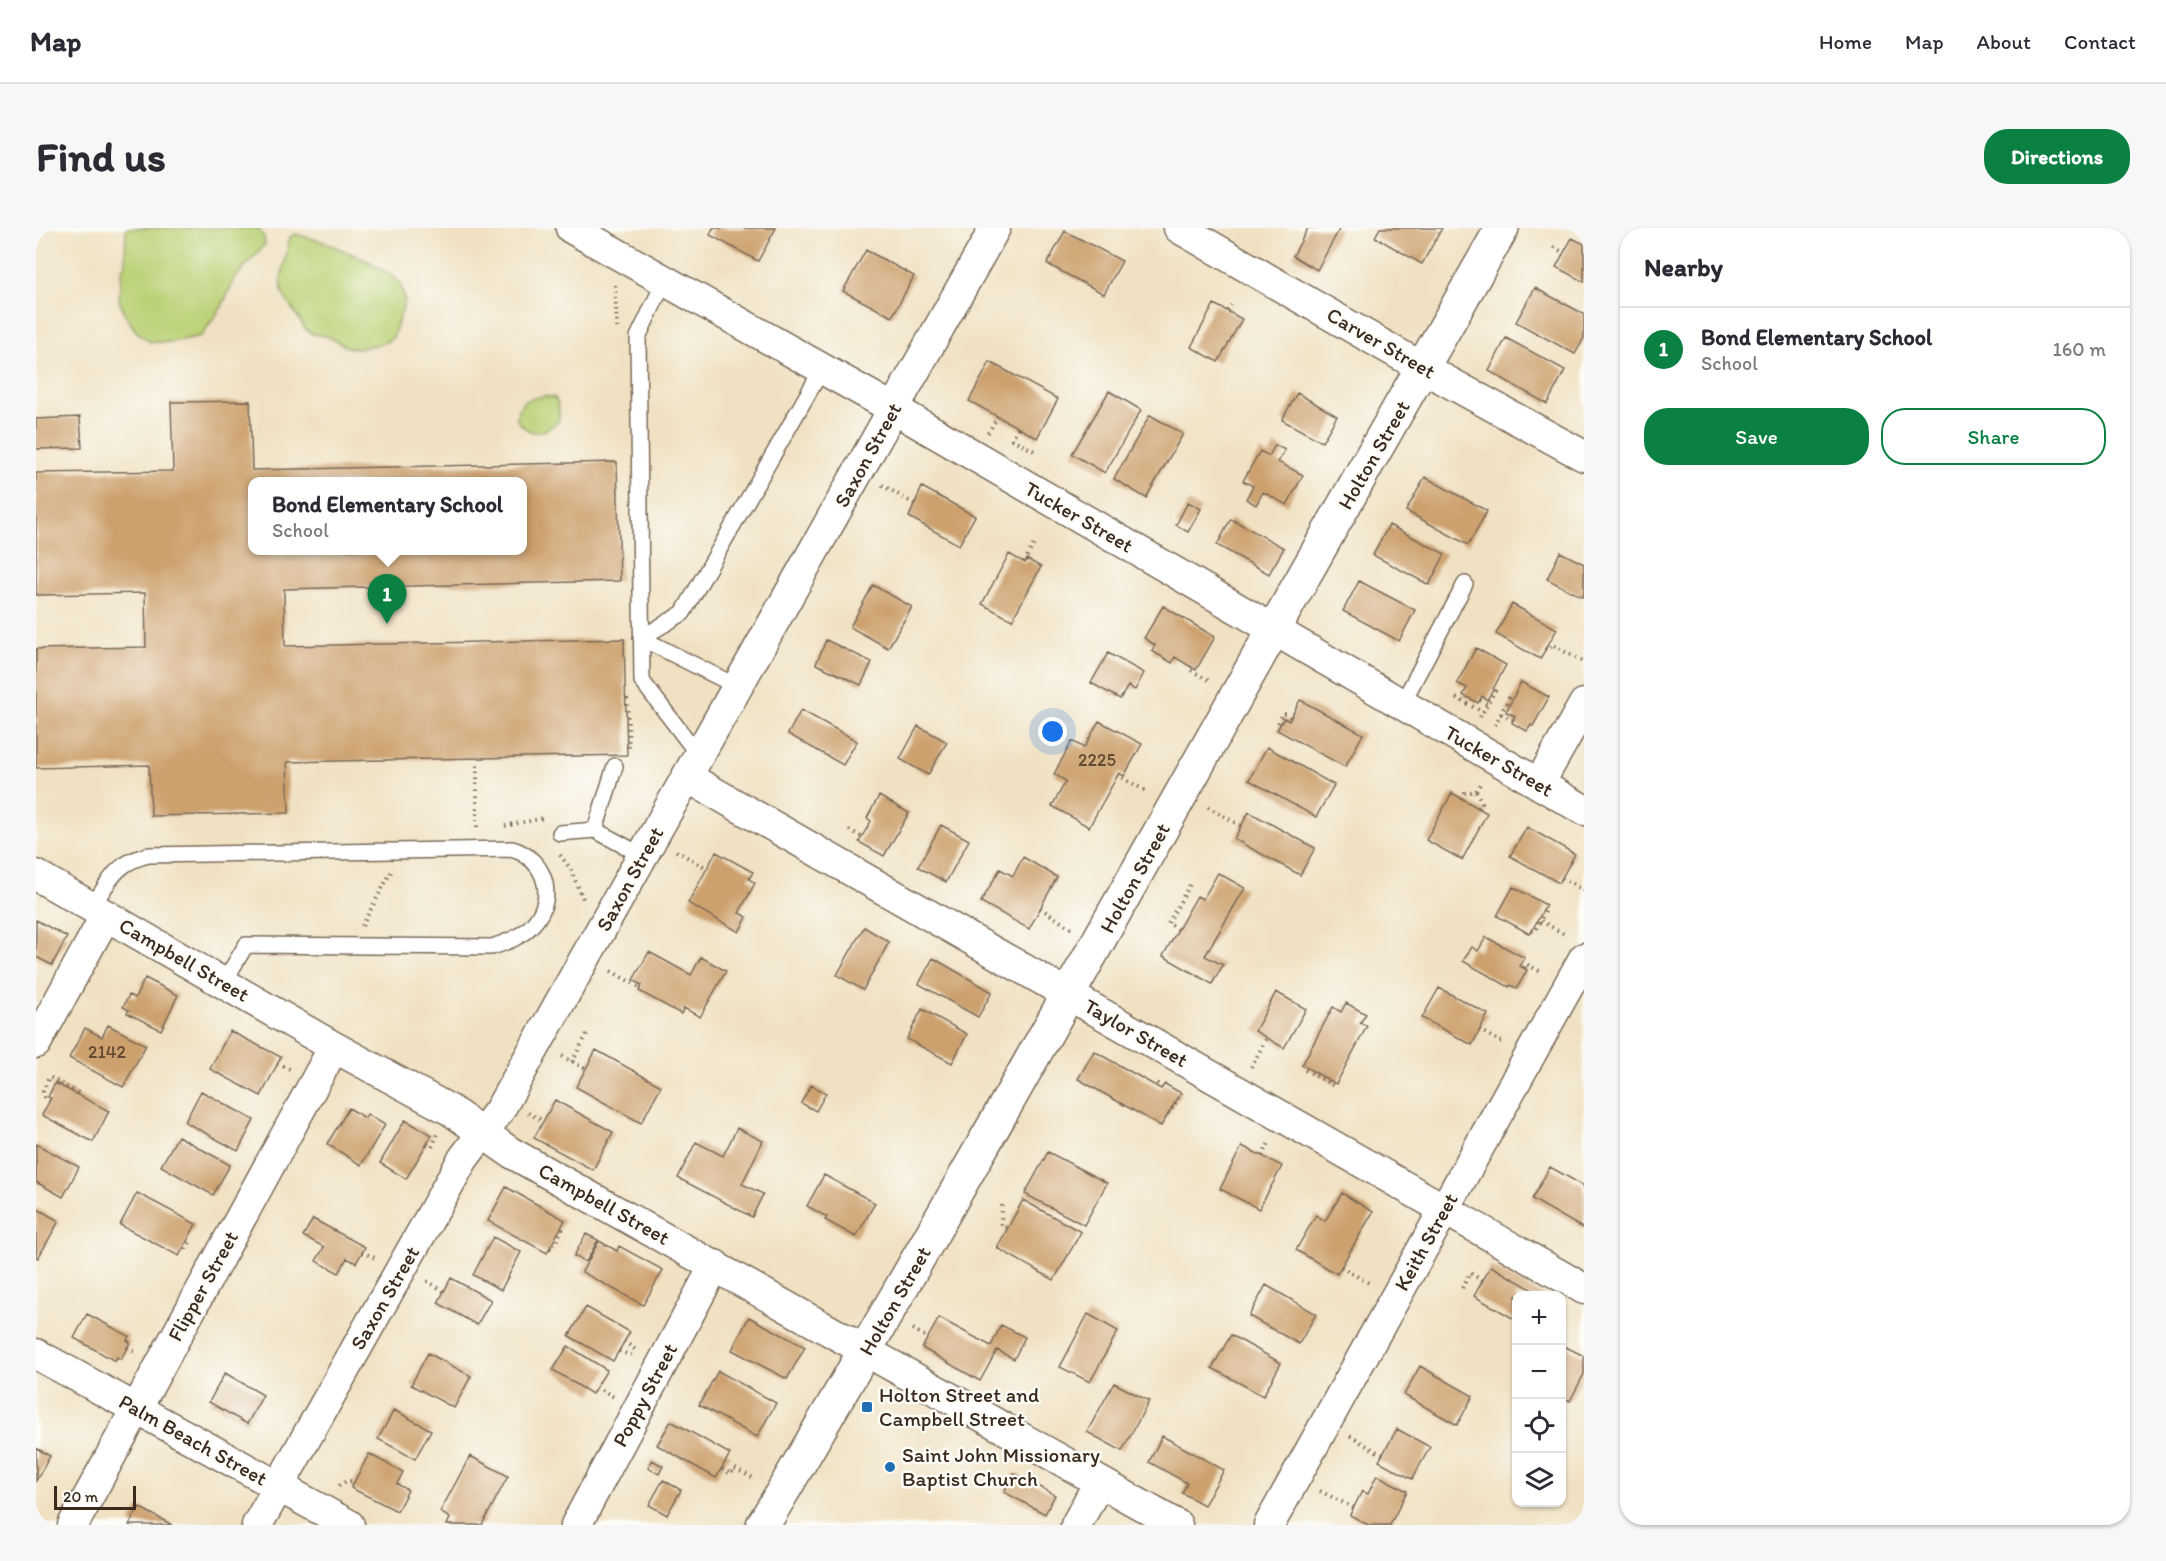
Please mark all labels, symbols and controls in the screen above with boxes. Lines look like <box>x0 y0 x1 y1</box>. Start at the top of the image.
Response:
text: Map <box>30 24 81 58</box>
text: Home <box>1819 29 1872 54</box>
text: Map <box>1905 29 1944 54</box>
text: About <box>1977 29 2031 54</box>
text: Contact <box>2064 29 2136 54</box>
button: Directions <box>1984 129 2130 184</box>
text: Find us <box>36 131 166 182</box>
text: Nearby <box>1644 251 1723 283</box>
street label: Carver Street <box>1323 301 1440 384</box>
text: Bond Elementary School <box>1701 324 1932 351</box>
text: 1 <box>1659 337 1668 361</box>
text: 160 m <box>2053 337 2106 361</box>
text: School <box>1701 351 1758 375</box>
street label: Holton Street <box>1332 396 1415 514</box>
street label: Saxon Street <box>829 398 907 511</box>
button: Save <box>1644 408 1869 465</box>
button: Share <box>1881 408 2106 465</box>
street label: Tucker Street <box>1021 475 1138 558</box>
popup <box>248 477 527 555</box>
text: Bond Elementary School <box>272 491 503 518</box>
text: School <box>272 518 329 542</box>
pin: 1 <box>368 574 406 624</box>
your location <box>1038 717 1067 746</box>
street label: Tucker Street <box>1441 719 1558 802</box>
house number: 2225 <box>1078 749 1116 771</box>
street label: Holton Street <box>1094 818 1175 937</box>
street label: Saxon Street <box>591 822 669 935</box>
street label: Campbell Street <box>115 912 254 1007</box>
street label: Taylor Street <box>1080 993 1193 1072</box>
house number: 2142 <box>88 1041 127 1063</box>
street label: Campbell Street <box>534 1157 674 1250</box>
street label: Keith Street <box>1388 1188 1463 1295</box>
street label: Flipper Street <box>162 1226 243 1345</box>
street label: Saxon Street <box>345 1241 424 1354</box>
street label: Holton Street <box>853 1242 936 1360</box>
map controls <box>1512 1291 1566 1507</box>
button: + <box>1512 1291 1566 1345</box>
street label: Poppy Street <box>607 1339 682 1451</box>
button: − <box>1512 1345 1566 1399</box>
place label: Holton Street and Campbell Street <box>879 1382 1039 1431</box>
street label: Palm Beach Street <box>115 1388 272 1491</box>
button: locate <box>1512 1399 1566 1453</box>
marker: Holton Street and Campbell Street <box>860 1400 874 1414</box>
place label: Saint John Missionary Baptist Church <box>902 1442 1100 1491</box>
button: layers <box>1512 1453 1566 1507</box>
marker: Saint John Missionary Baptist Church <box>883 1460 897 1474</box>
scale bar <box>54 1483 136 1510</box>
text: 20 m <box>63 1487 98 1506</box>

